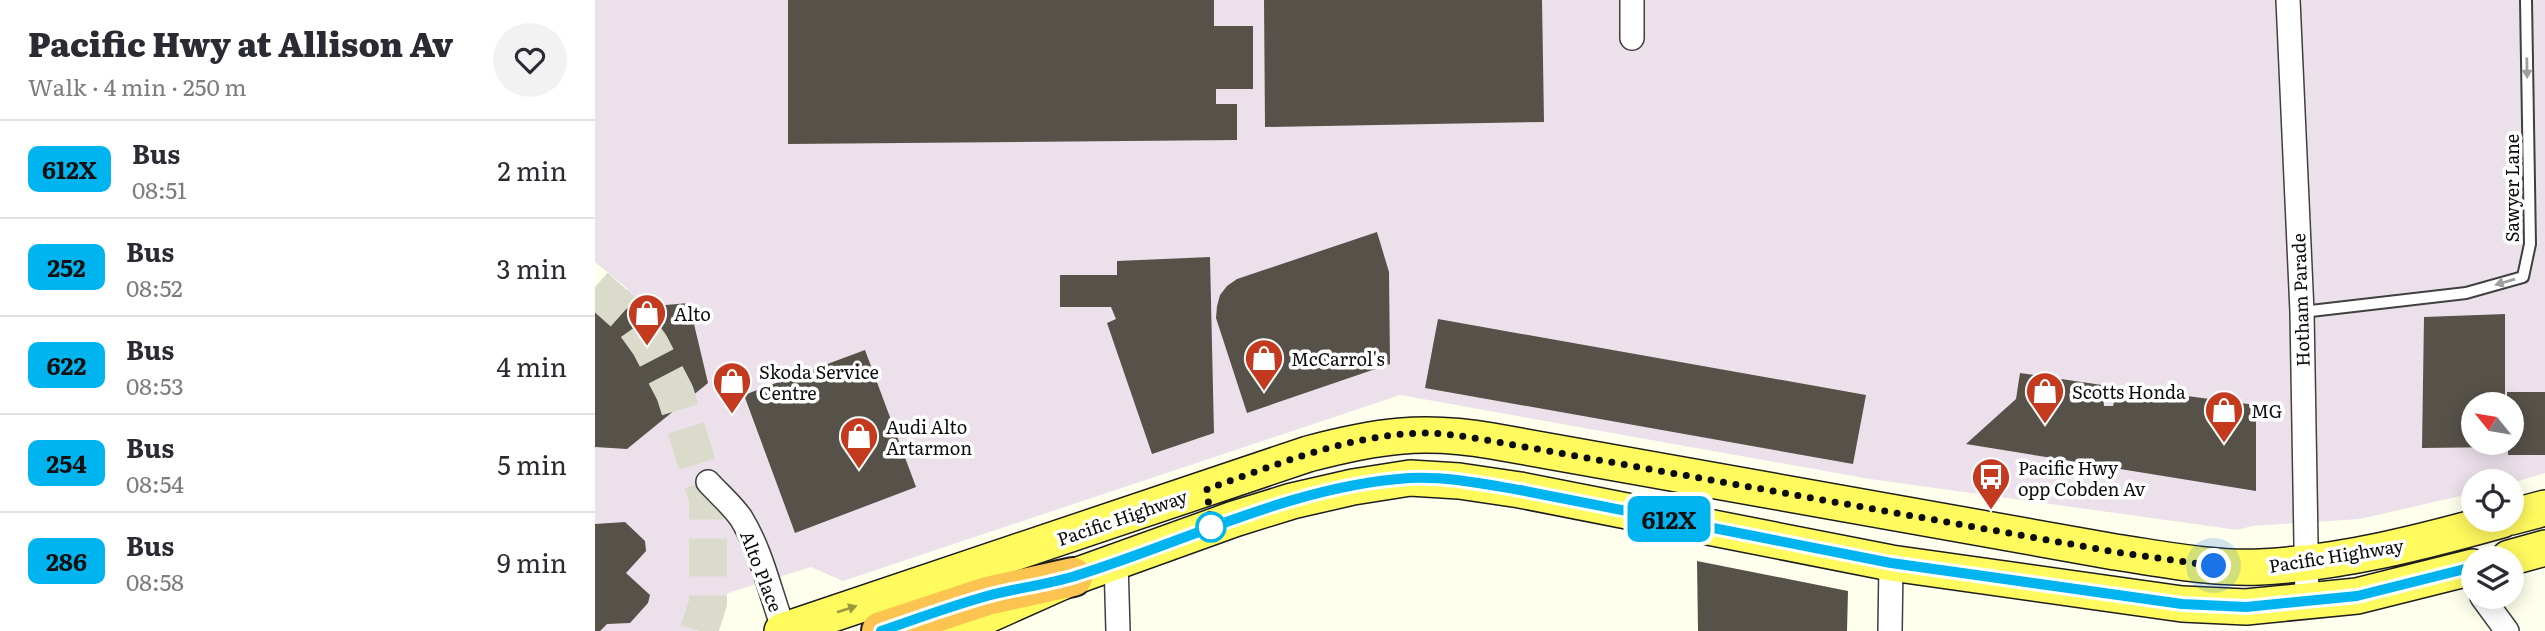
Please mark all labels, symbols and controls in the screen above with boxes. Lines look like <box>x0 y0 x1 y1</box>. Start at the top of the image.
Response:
text: Pacific Hwy at Allison Av <box>28 18 453 67</box>
button: heart <box>493 23 567 97</box>
one-way arrow <box>2521 57 2533 79</box>
text: Walk · 4 min · 250 m <box>28 69 247 103</box>
text: Bus <box>132 133 180 172</box>
street label: Sawyer Lane <box>2498 134 2525 242</box>
text: 2 min <box>498 150 567 189</box>
text: 612X <box>42 151 97 186</box>
text: 08:51 <box>132 172 187 206</box>
text: Bus <box>126 231 174 270</box>
street label: Hotham Parade <box>2284 233 2316 367</box>
text: 3 min <box>497 248 567 287</box>
text: 252 <box>47 249 86 284</box>
text: 08:52 <box>126 270 183 304</box>
one-way arrow <box>2494 277 2515 287</box>
shop icon: Alto <box>626 292 668 347</box>
place label: Alto <box>674 300 711 327</box>
text: Bus <box>126 329 174 368</box>
shop icon: McCarrol's <box>1243 337 1285 392</box>
place label: McCarrol's <box>1291 345 1385 372</box>
text: 4 min <box>496 346 567 385</box>
text: 622 <box>47 347 86 382</box>
place label: Skoda Service Centre <box>759 358 879 406</box>
shop icon: Skoda Service Centre <box>711 360 753 415</box>
text: 08:53 <box>126 368 184 402</box>
shop icon: Scotts Honda <box>2024 370 2066 425</box>
place label: Scotts Honda <box>2072 378 2186 405</box>
shop icon: MG <box>2203 389 2245 444</box>
north arrow <box>2461 392 2523 455</box>
map controls <box>2461 392 2524 609</box>
place label: MG <box>2251 397 2282 424</box>
place label: Audi Alto Artarmon <box>886 413 972 461</box>
shop icon: Audi Alto Artarmon <box>838 415 880 470</box>
text: Bus <box>126 427 174 466</box>
text: 5 min <box>498 444 567 483</box>
text: 254 <box>46 445 87 480</box>
place label: Pacific Hwy opp Cobden Av <box>2018 454 2146 502</box>
bus stop icon: Pacific Hwy opp Cobden Av <box>1970 456 2012 511</box>
text: 08:54 <box>126 466 184 500</box>
button: locate <box>2461 469 2524 532</box>
street label: Pacific Highway <box>1053 482 1191 552</box>
line badge: 612X <box>1620 496 1718 542</box>
text: 612X <box>1642 501 1696 536</box>
unlabelled marker <box>1196 512 1226 542</box>
text: Bus <box>126 525 174 564</box>
street label: Alto Place <box>734 526 790 616</box>
street label: Pacific Highway <box>2267 531 2406 579</box>
text: 9 min <box>497 542 567 581</box>
text: 286 <box>46 543 87 578</box>
button: layers <box>2461 546 2524 609</box>
your location <box>2196 548 2231 583</box>
text: 08:58 <box>126 564 184 598</box>
one-way arrow <box>836 604 857 614</box>

